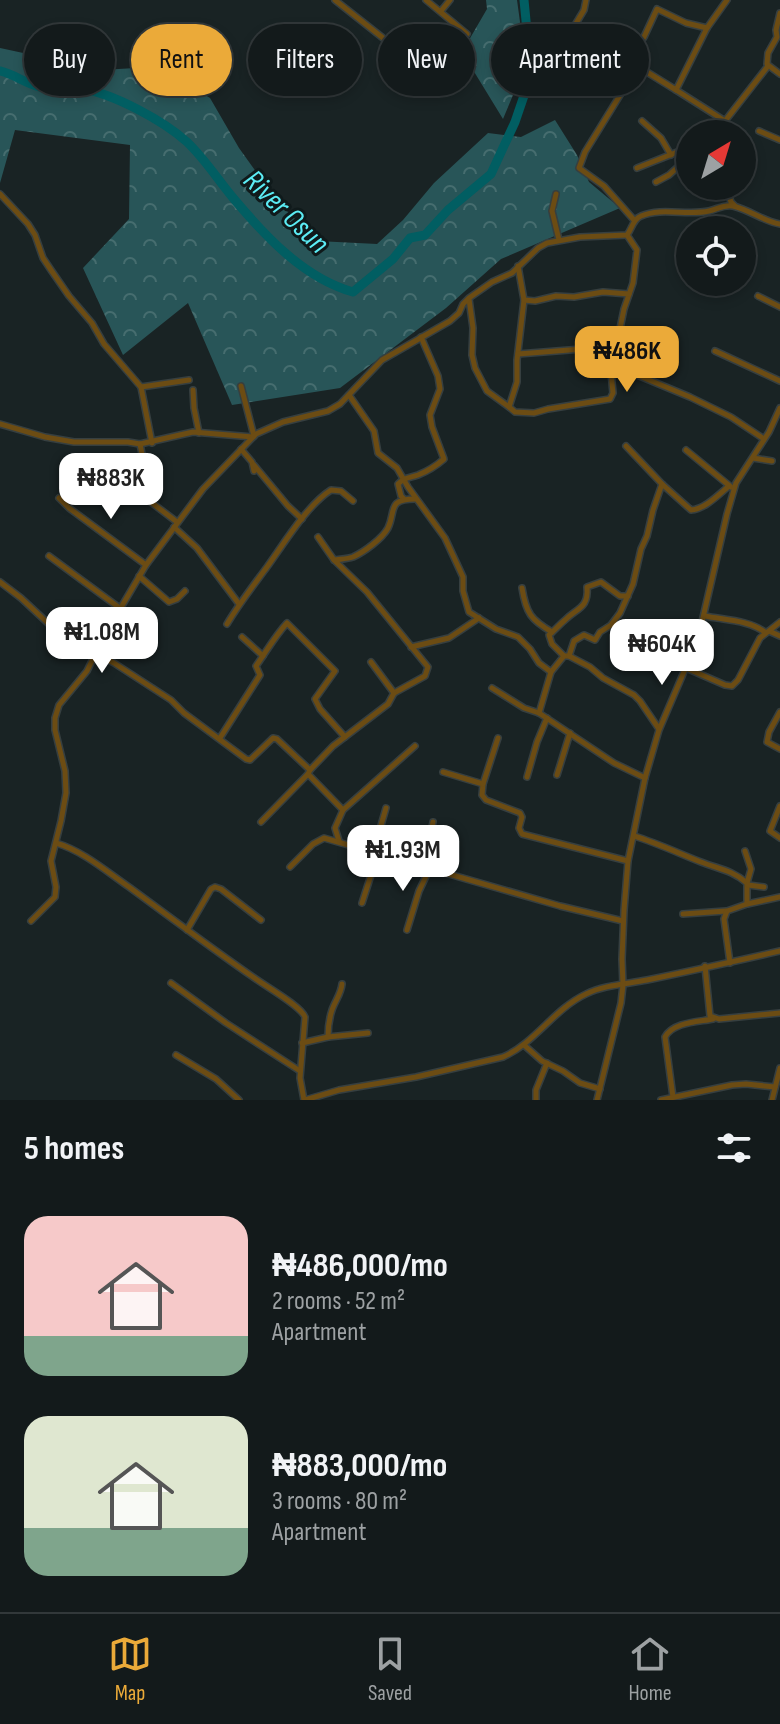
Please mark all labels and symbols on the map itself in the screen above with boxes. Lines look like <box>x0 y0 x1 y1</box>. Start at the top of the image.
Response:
north arrow <box>676 120 756 200</box>
water label: River Osun <box>236 163 336 261</box>
pin: ₦486K <box>571 326 683 394</box>
pin: ₦883K <box>55 453 167 521</box>
pin: ₦1.08M <box>37 607 167 675</box>
pin: ₦604K <box>606 619 718 687</box>
pin: ₦1.93M <box>338 825 468 893</box>

